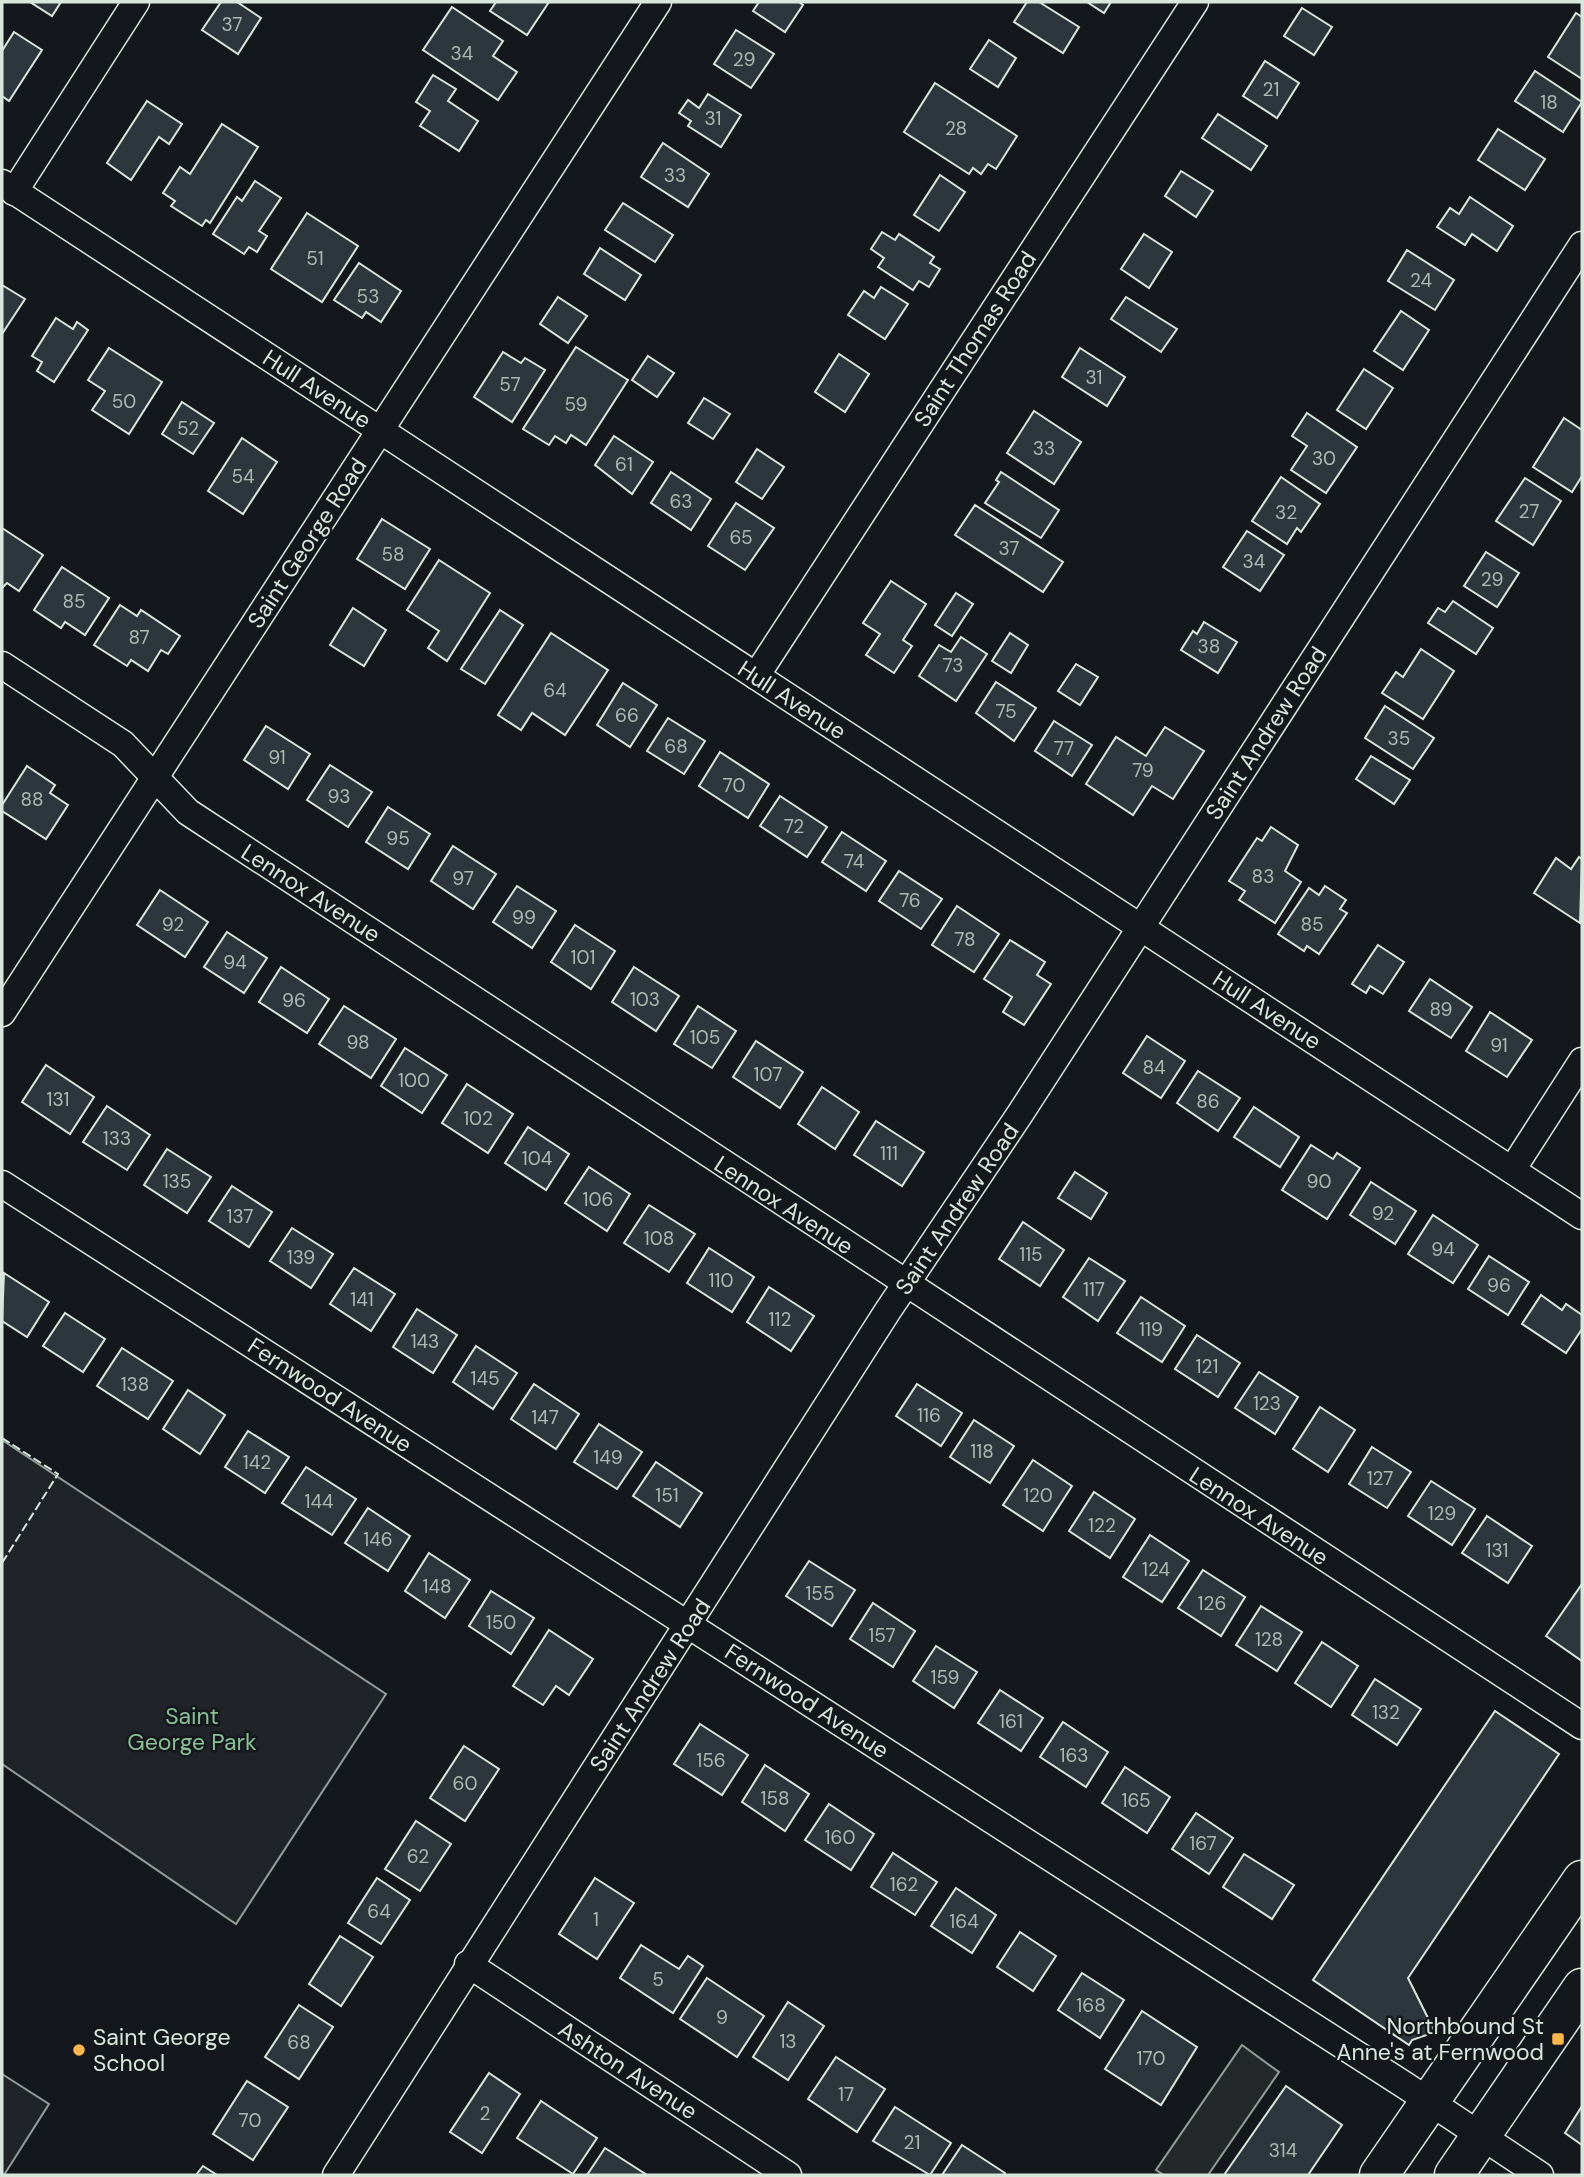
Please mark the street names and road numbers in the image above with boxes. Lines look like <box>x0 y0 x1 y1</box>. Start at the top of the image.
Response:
street label: Saint Thomas Road <box>907 245 1043 433</box>
street label: Hull Avenue <box>257 343 377 435</box>
street label: Saint George Road <box>241 452 373 634</box>
street label: Saint Andrew Road <box>1199 641 1333 825</box>
street label: Hull Avenue <box>732 654 852 746</box>
street label: Lennox Avenue <box>236 837 386 949</box>
street label: Hull Avenue <box>1207 964 1327 1056</box>
street label: Saint Andrew Road <box>889 1118 1025 1300</box>
street label: Lennox Avenue <box>709 1149 859 1261</box>
street label: Fernwood Avenue <box>242 1331 418 1459</box>
street label: Lennox Avenue <box>1184 1460 1334 1572</box>
street label: Saint Andrew Road <box>583 1593 717 1777</box>
street label: Fernwood Avenue <box>719 1637 895 1765</box>
street label: Ashton Avenue <box>553 2014 703 2126</box>

